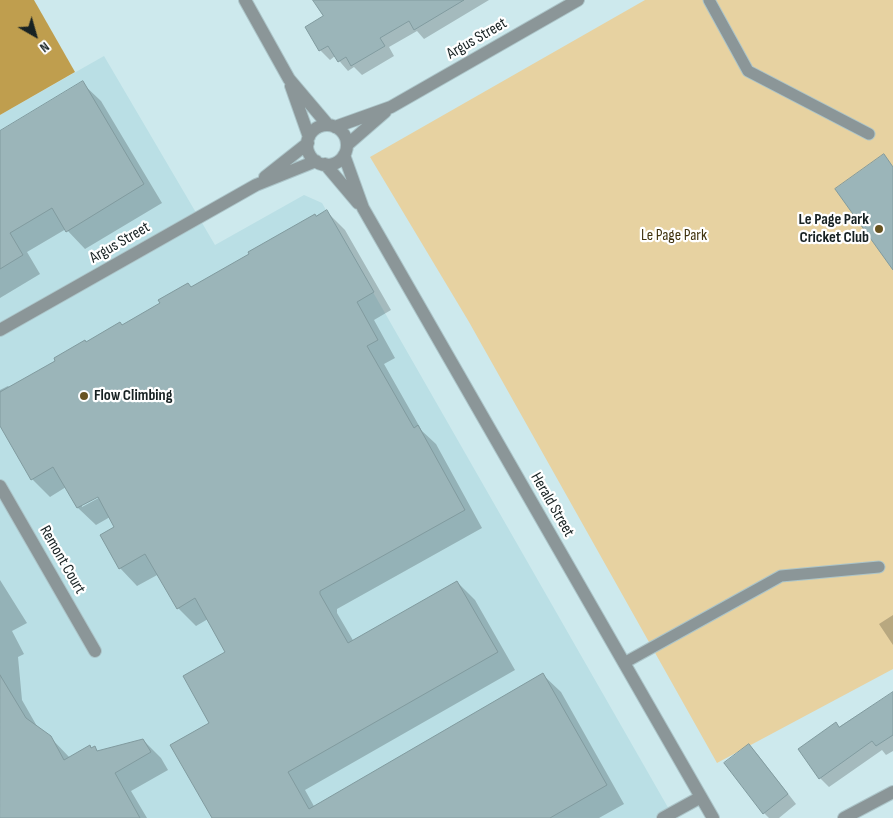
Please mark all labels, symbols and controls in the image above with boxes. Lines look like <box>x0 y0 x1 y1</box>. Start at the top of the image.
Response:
north arrow <box>10 10 60 60</box>
street label: Argus Street <box>443 14 511 64</box>
text: N <box>36 38 53 56</box>
place label: Le Page Park Cricket Club <box>799 210 869 248</box>
street label: Argus Street <box>86 218 154 268</box>
marker: Le Page Park Cricket Club <box>873 223 885 235</box>
park label: Le Page Park <box>641 226 707 246</box>
place label: Flow Climbing <box>94 386 172 406</box>
marker: Flow Climbing <box>78 390 90 402</box>
street label: Herald Street <box>526 469 578 541</box>
street label: Remont Court <box>35 522 89 598</box>

